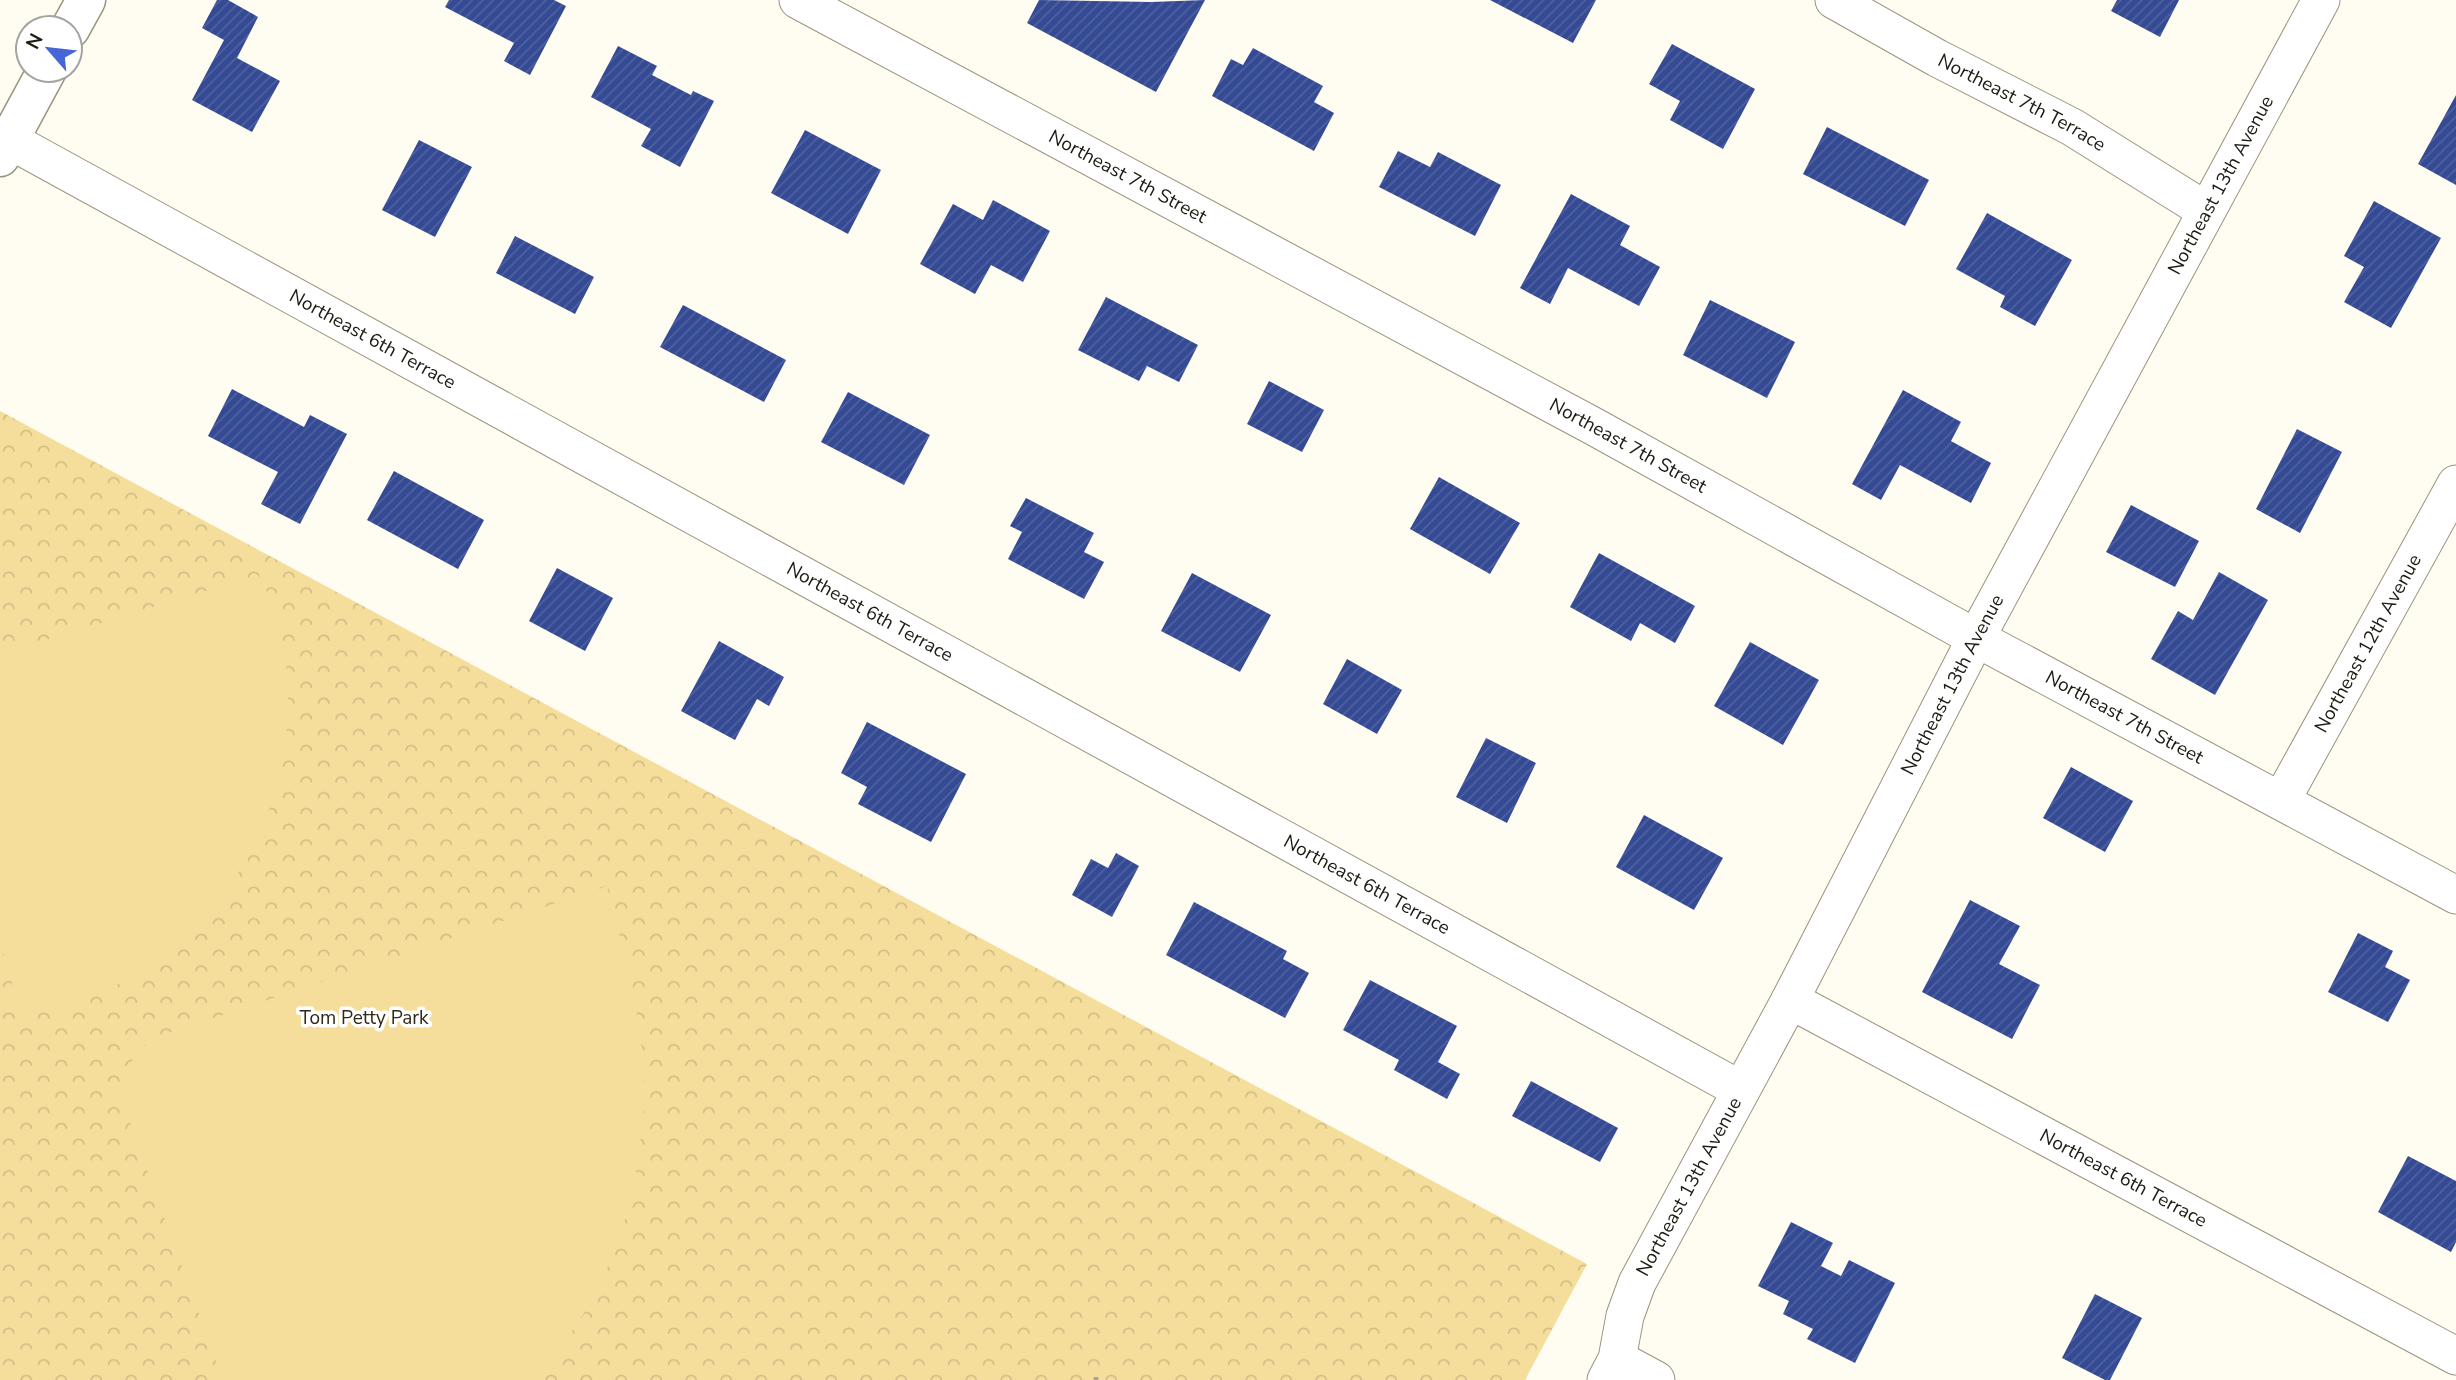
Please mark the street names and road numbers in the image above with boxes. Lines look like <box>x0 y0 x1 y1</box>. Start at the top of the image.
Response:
street label: Northeast 7th Terrace <box>1933 48 2111 158</box>
street label: Northeast 13th Avenue <box>2162 91 2280 279</box>
street label: Northeast 7th Street <box>1044 124 1212 230</box>
street label: Northeast 6th Terrace <box>285 283 461 396</box>
street label: Northeast 7th Street <box>1545 392 1712 500</box>
street label: Northeast 12th Avenue <box>2308 550 2428 737</box>
street label: Northeast 6th Terrace <box>782 556 958 668</box>
street label: Northeast 13th Avenue <box>1895 590 2010 779</box>
street label: Northeast 7th Street <box>2041 664 2208 771</box>
street label: Northeast 6th Terrace <box>1279 829 1455 941</box>
street label: Northeast 13th Avenue <box>1630 1093 1748 1281</box>
street label: Northeast 6th Terrace <box>2035 1123 2212 1234</box>

